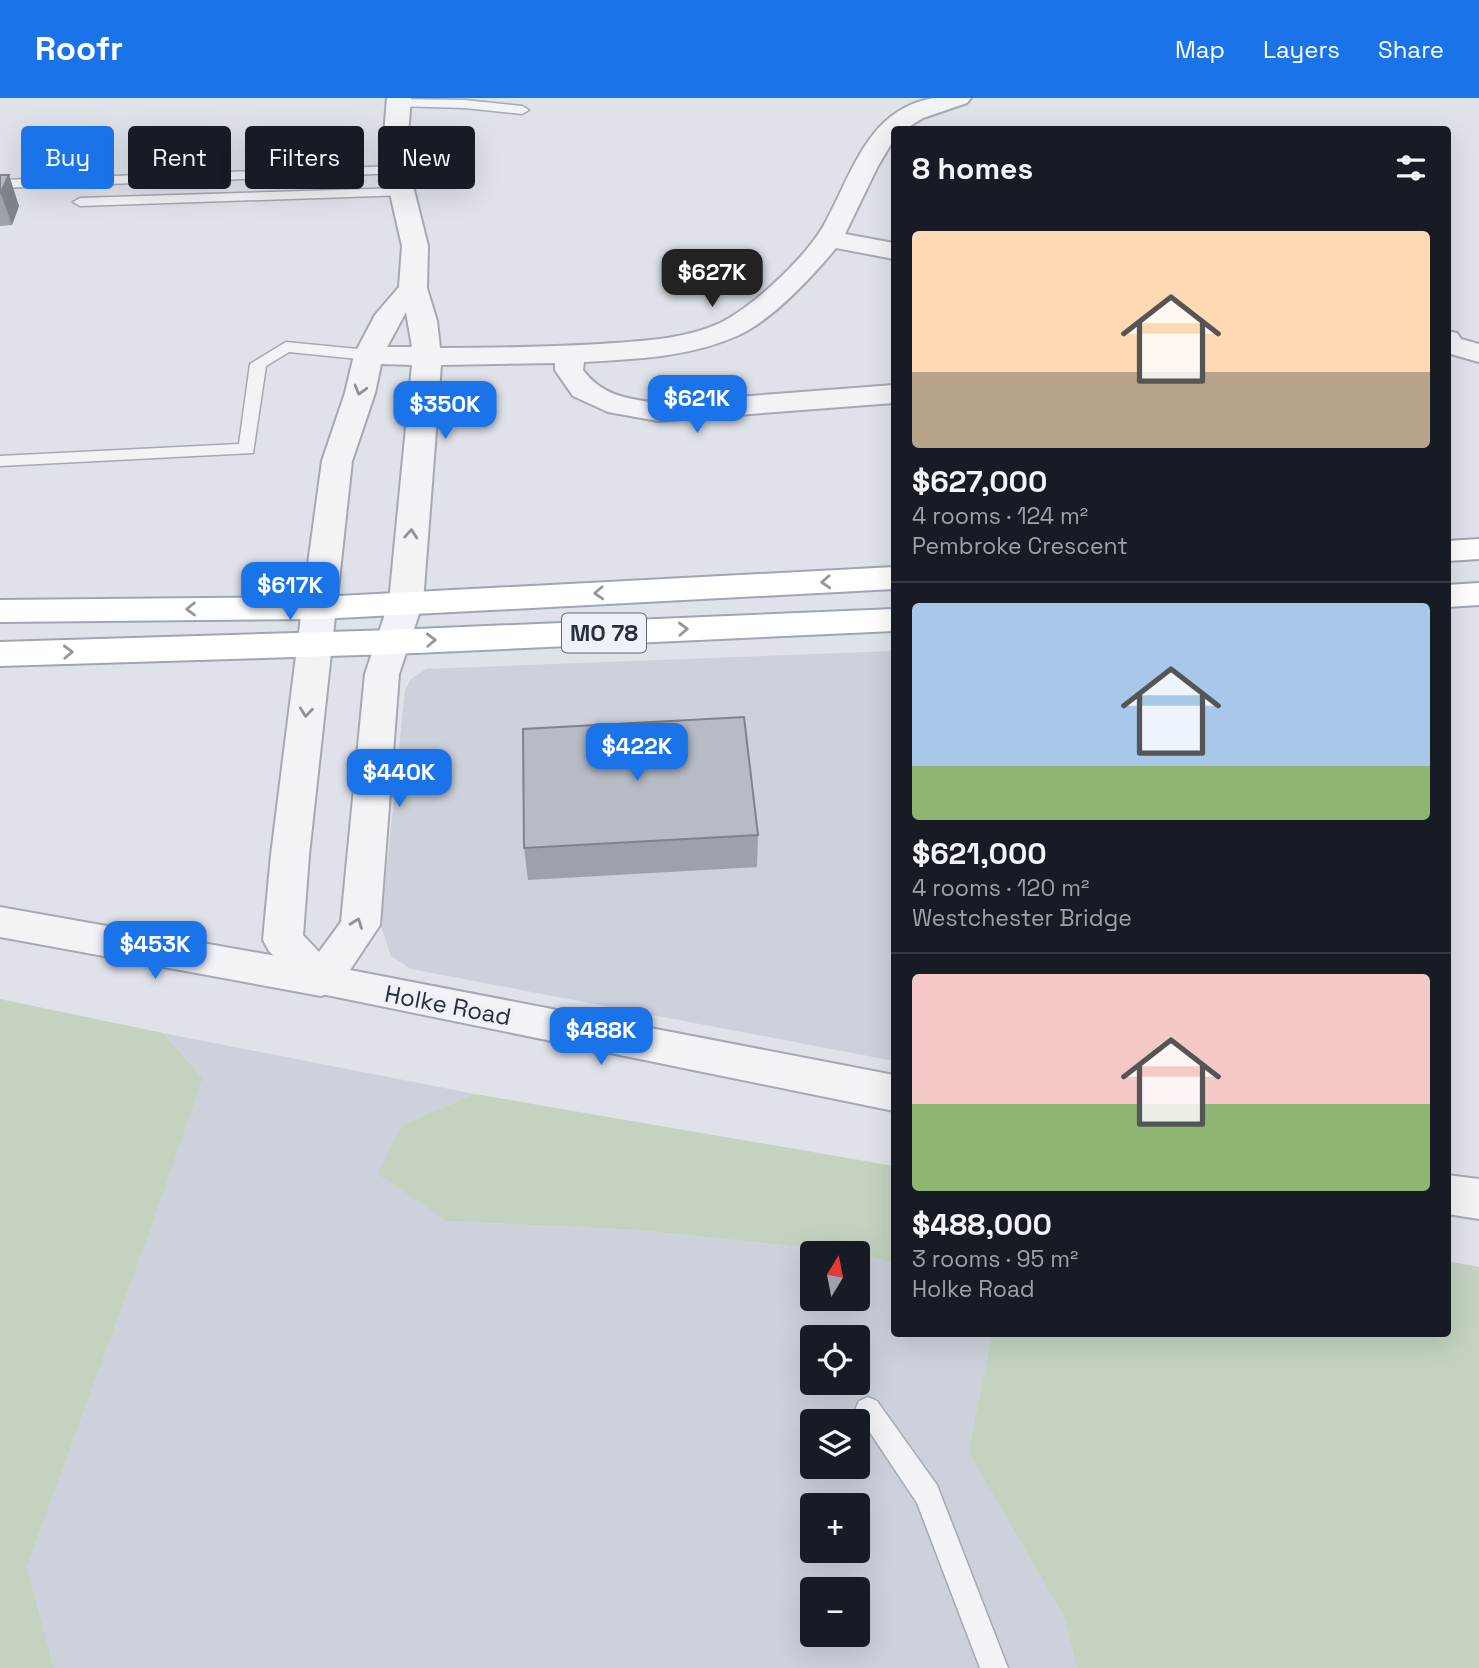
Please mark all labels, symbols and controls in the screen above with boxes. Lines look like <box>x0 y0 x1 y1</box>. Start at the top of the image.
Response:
text: Roofr <box>35 28 123 70</box>
text: Map <box>1175 34 1225 65</box>
text: Layers <box>1263 34 1340 65</box>
text: Share <box>1378 34 1444 65</box>
chip: Buy <box>21 126 114 189</box>
chip: Rent <box>128 126 231 189</box>
chip: Filters <box>245 126 364 189</box>
chip: New <box>378 126 475 189</box>
text: 8 homes <box>912 149 1033 188</box>
icon: filters <box>1392 149 1430 187</box>
pin: $627K <box>663 250 761 309</box>
text: $627K <box>678 257 746 287</box>
icon: home <box>1108 276 1234 402</box>
pin: $621K <box>648 376 746 435</box>
pin: $350K <box>396 382 494 441</box>
one-way arrow <box>353 383 368 395</box>
text: $621K <box>664 383 730 413</box>
text: $350K <box>409 389 481 419</box>
text: $627,000 <box>912 462 1047 501</box>
text: 4 rooms · 124 m² <box>912 501 1088 531</box>
one-way arrow <box>403 529 418 540</box>
text: Pembroke Crescent <box>912 531 1128 561</box>
pin: $617K <box>241 562 339 622</box>
text: $617K <box>257 570 323 600</box>
one-way arrow <box>820 574 831 589</box>
one-way arrow <box>593 585 604 600</box>
one-way arrow <box>185 601 196 617</box>
road number: MO 78 <box>562 614 646 652</box>
one-way arrow <box>678 622 689 637</box>
one-way arrow <box>426 633 437 648</box>
one-way arrow <box>63 645 74 660</box>
icon: home <box>1108 648 1234 774</box>
one-way arrow <box>298 706 313 718</box>
pin: $422K <box>588 724 686 783</box>
text: $422K <box>602 731 672 761</box>
pin: $440K <box>350 750 448 809</box>
text: $440K <box>363 757 435 787</box>
text: $621,000 <box>912 834 1047 873</box>
text: 4 rooms · 120 m² <box>912 873 1089 903</box>
text: Westchester Bridge <box>912 903 1132 933</box>
one-way arrow <box>349 918 363 930</box>
pin: $453K <box>106 922 204 981</box>
text: $453K <box>120 929 190 959</box>
street label: Holke Road <box>382 978 514 1032</box>
pin: $488K <box>552 1007 650 1067</box>
text: $488K <box>566 1015 636 1045</box>
icon: home <box>1108 1019 1234 1145</box>
text: $488,000 <box>912 1205 1052 1244</box>
north arrow <box>800 1241 870 1311</box>
map controls <box>800 1241 870 1647</box>
text: 3 rooms · 95 m² <box>912 1244 1078 1274</box>
text: Holke Road <box>912 1274 1035 1304</box>
button: locate <box>800 1325 870 1395</box>
button: layers <box>800 1409 870 1479</box>
button: + <box>800 1493 870 1563</box>
button: − <box>800 1577 870 1647</box>

